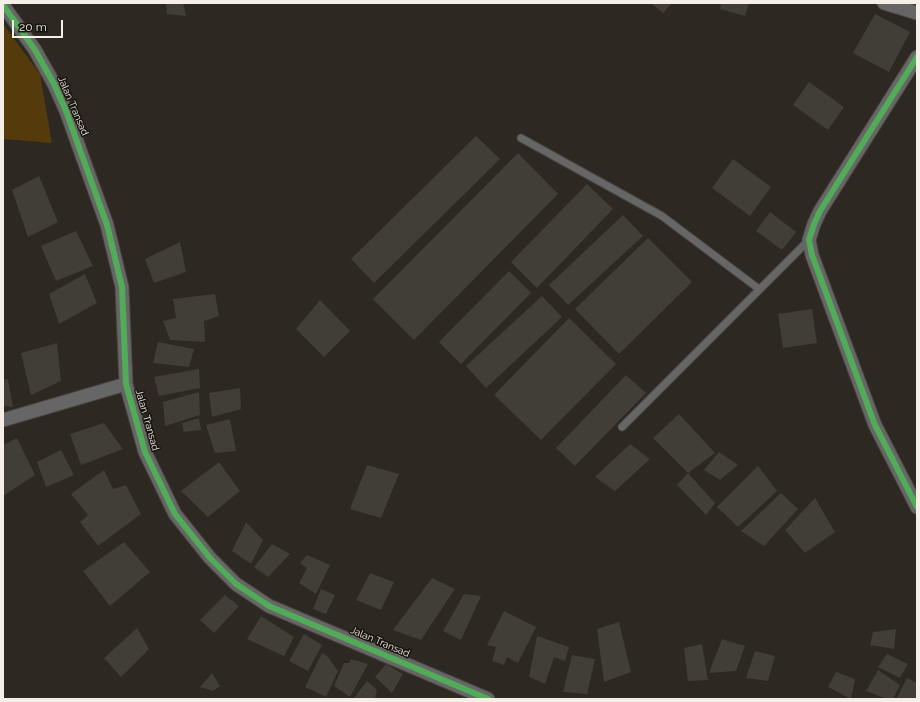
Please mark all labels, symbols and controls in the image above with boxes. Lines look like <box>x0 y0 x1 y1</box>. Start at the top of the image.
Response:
scale bar <box>14 12 65 38</box>
text: 20 m <box>19 20 47 34</box>
street label: Jalan Transad <box>55 75 91 137</box>
street label: Jalan Transad <box>133 388 161 452</box>
street label: Jalan Transad <box>349 624 411 660</box>

